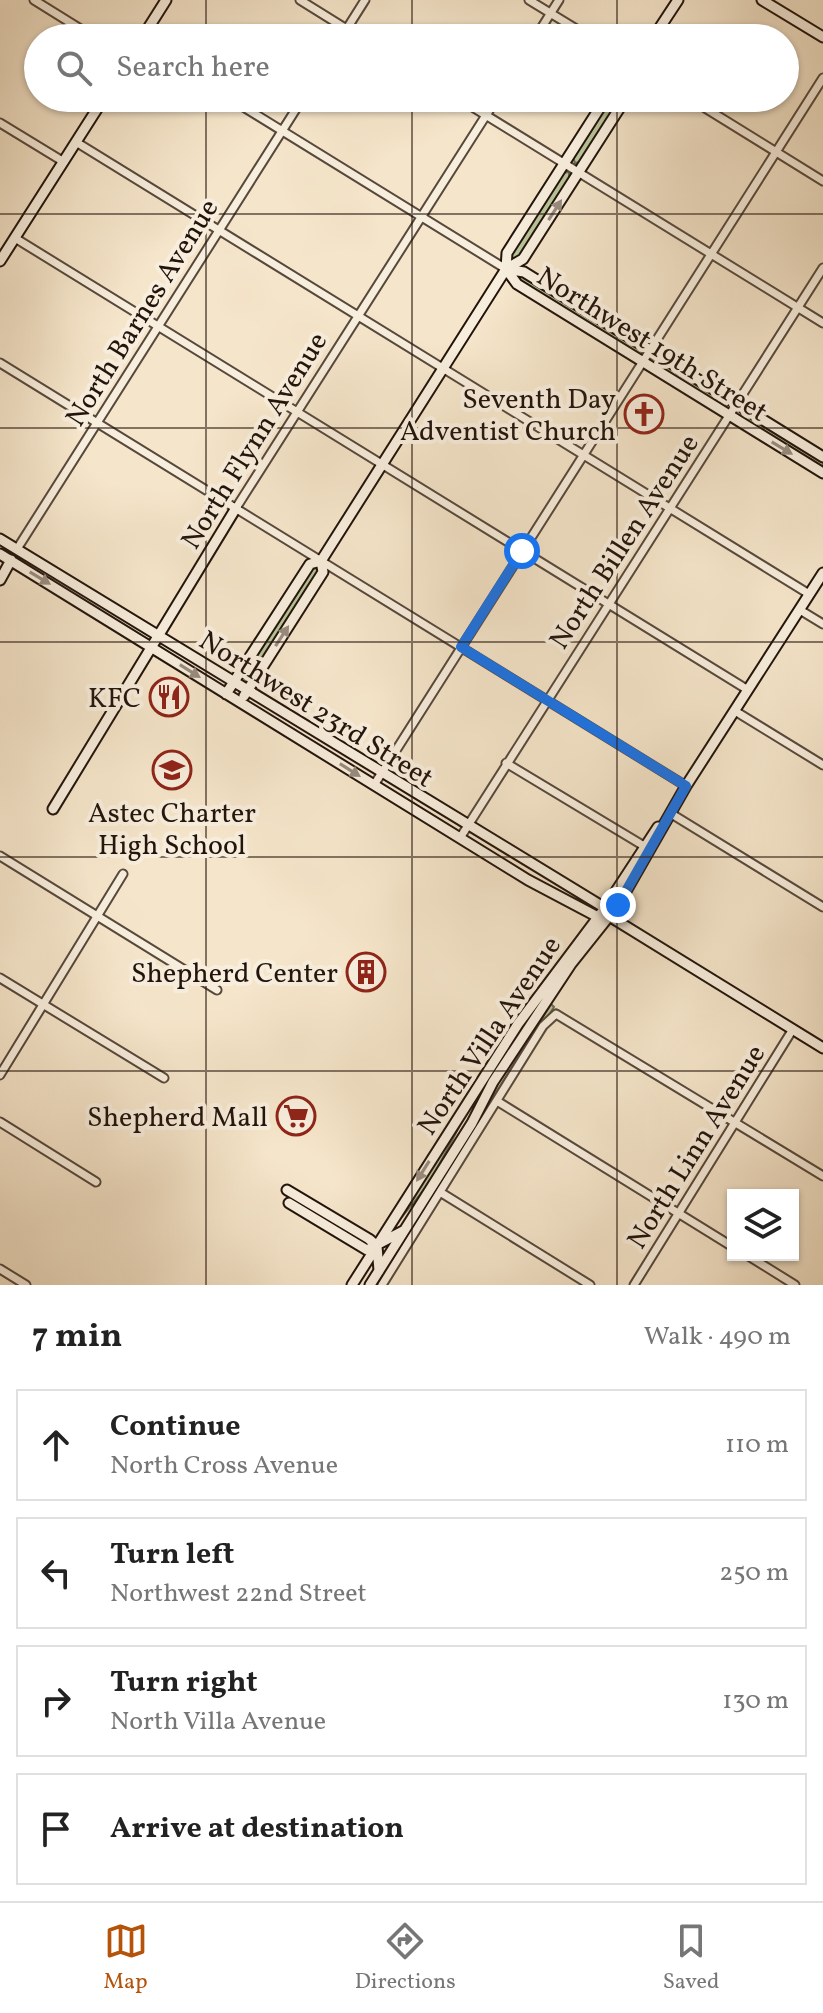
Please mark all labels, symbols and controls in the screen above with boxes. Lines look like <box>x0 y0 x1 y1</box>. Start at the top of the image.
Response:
search box <box>24 24 799 112</box>
icon: search <box>52 46 96 90</box>
text: Search here <box>116 47 270 89</box>
street label: North Barnes Avenue <box>57 192 229 435</box>
one-way arrow <box>547 199 561 221</box>
street label: Northwest 19th Street <box>529 258 775 432</box>
street label: North Flynn Avenue <box>173 325 338 557</box>
place label: Seventh Day Adventist Church <box>400 381 616 452</box>
church icon: Seventh Day Adventist Church <box>623 393 665 435</box>
street label: North Billen Avenue <box>541 427 709 658</box>
one-way arrow <box>771 441 793 455</box>
route start <box>504 533 540 569</box>
one-way arrow <box>29 571 51 585</box>
street label: Northwest 23rd Street <box>191 622 440 798</box>
one-way arrow <box>275 626 290 647</box>
one-way arrow <box>179 663 201 677</box>
restaurant icon: KFC <box>148 676 190 718</box>
place label: KFC <box>88 680 141 719</box>
school or university icon: Astec Charter High School <box>151 749 193 791</box>
one-way arrow <box>339 763 361 777</box>
place label: Astec Charter High School <box>88 795 256 866</box>
route end <box>600 887 636 923</box>
street label: North Villa Avenue <box>409 929 571 1144</box>
building icon: Shepherd Center <box>345 951 387 993</box>
place label: Shepherd Center <box>131 955 338 994</box>
street label: North Linn Avenue <box>619 1038 776 1257</box>
supermarket icon: Shepherd Mall <box>275 1095 317 1137</box>
place label: Shepherd Mall <box>87 1099 268 1138</box>
one-way arrow <box>416 1161 431 1182</box>
map controls <box>727 1189 799 1261</box>
button: layers <box>727 1189 799 1261</box>
text: 7 min <box>32 1314 122 1361</box>
text: Walk · 490 m <box>644 1319 791 1355</box>
text: Continue <box>110 1406 241 1448</box>
icon: ahead <box>34 1423 78 1467</box>
text: 110 m <box>725 1427 789 1463</box>
text: North Cross Avenue <box>110 1448 338 1484</box>
text: Turn left <box>110 1534 234 1576</box>
icon: left <box>34 1551 78 1595</box>
text: 250 m <box>719 1555 789 1591</box>
text: Northwest 22nd Street <box>110 1576 367 1612</box>
text: Turn right <box>110 1662 258 1704</box>
icon: right <box>34 1679 78 1723</box>
text: 130 m <box>722 1683 789 1719</box>
text: North Villa Avenue <box>110 1704 326 1740</box>
icon: arrive <box>34 1807 78 1851</box>
text: Arrive at destination <box>110 1808 404 1850</box>
tab: Map <box>104 1919 148 1998</box>
tab: Directions <box>355 1919 456 1998</box>
tab: Saved <box>663 1919 719 1998</box>

